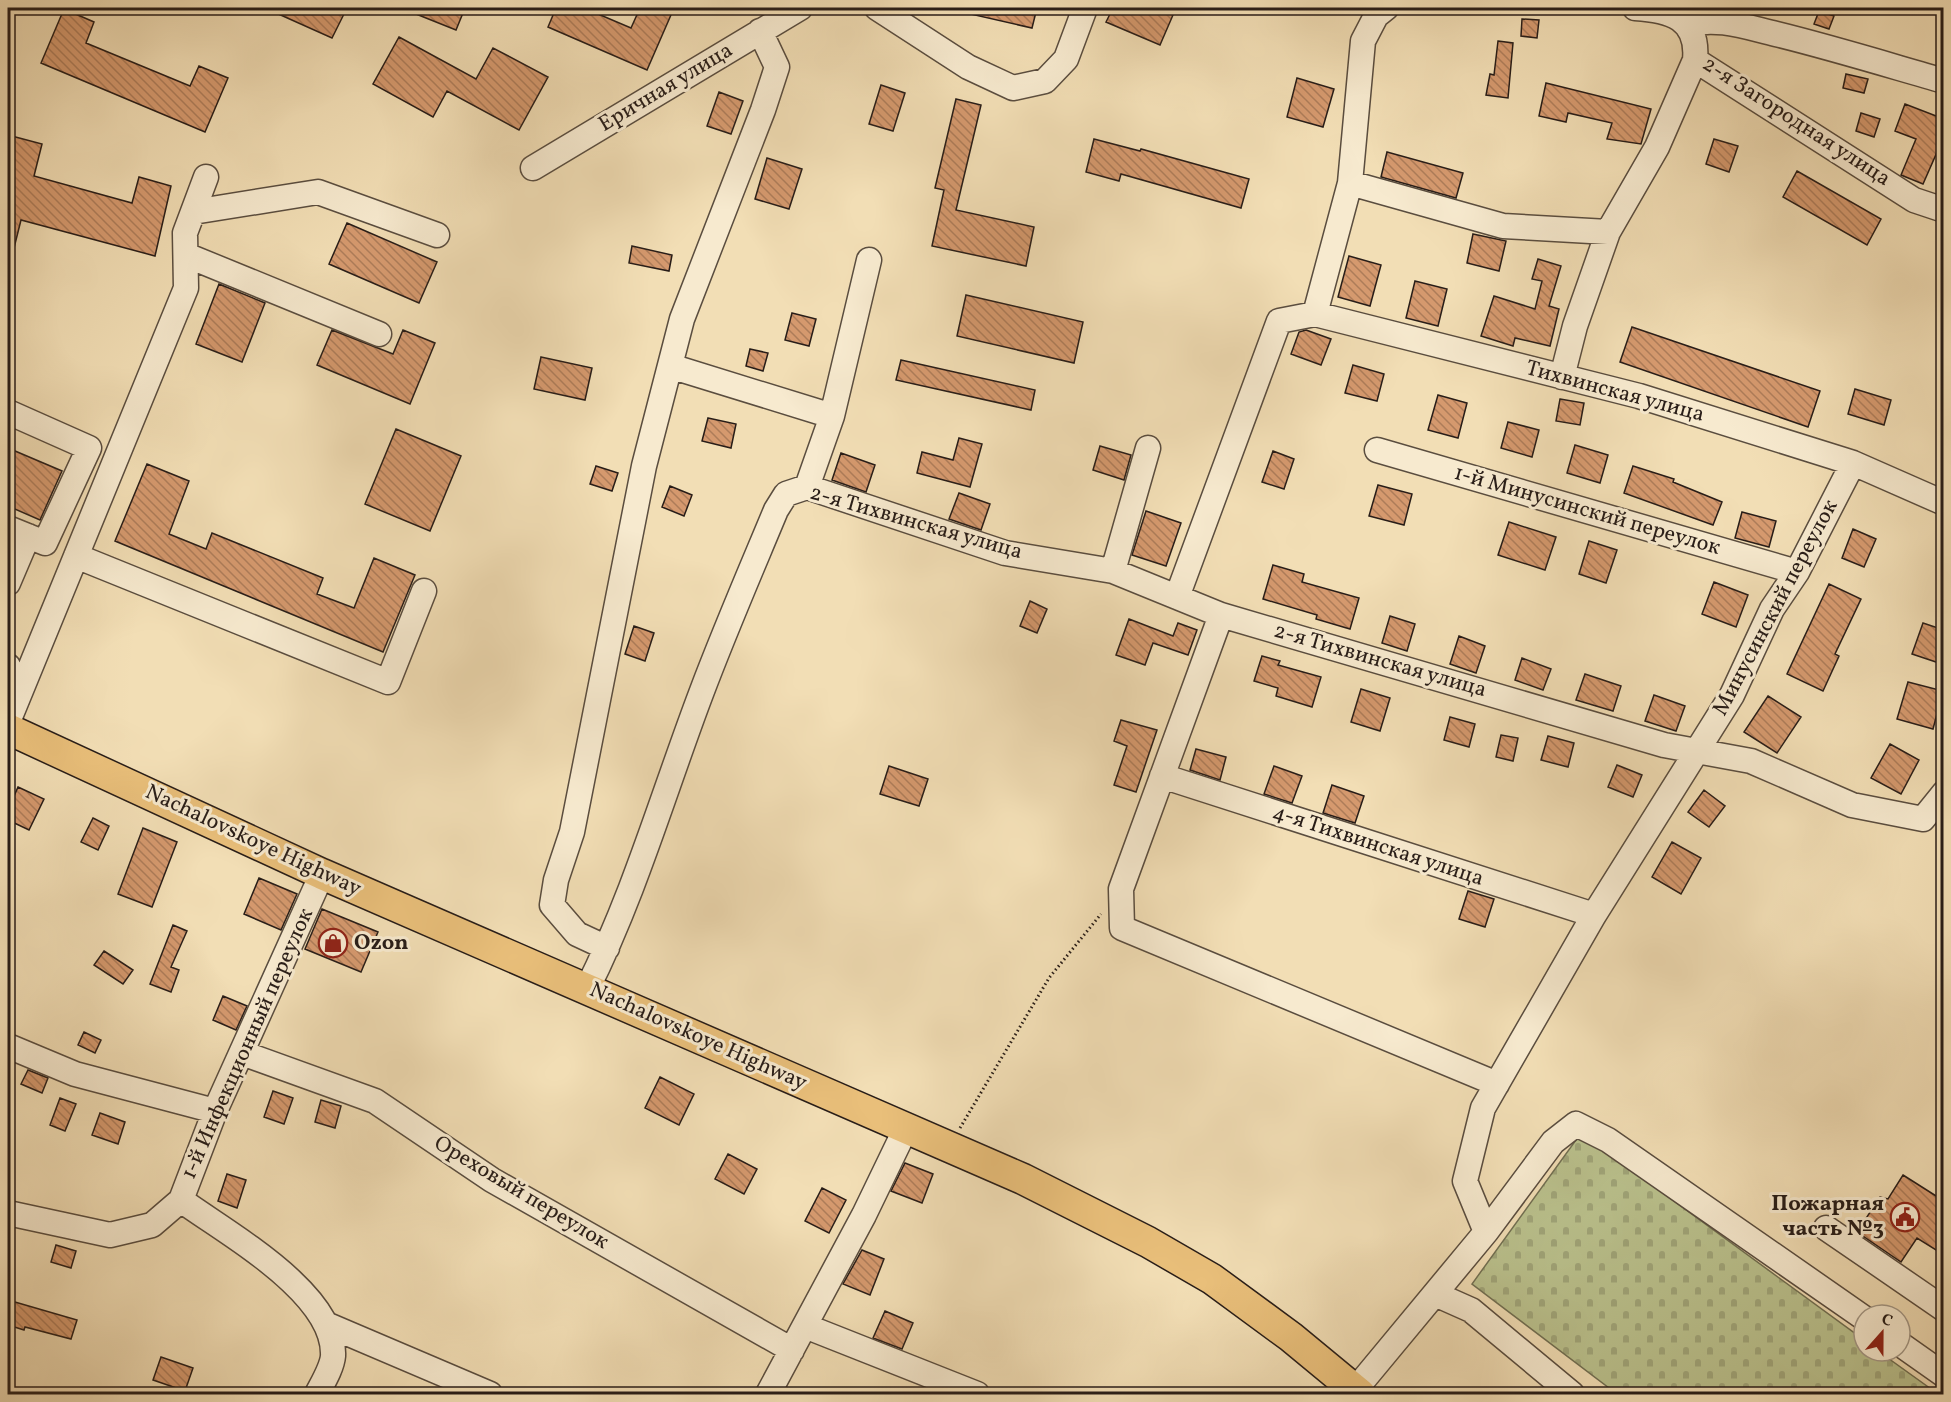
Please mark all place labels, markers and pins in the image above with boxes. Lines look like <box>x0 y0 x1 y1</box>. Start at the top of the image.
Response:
shop icon: Ozon <box>317 927 349 959</box>
place label: Ozon <box>354 928 409 959</box>
place label: Пожарная часть №3 <box>1771 1189 1884 1245</box>
public building icon: Пожарная часть №3 <box>1889 1201 1921 1233</box>

